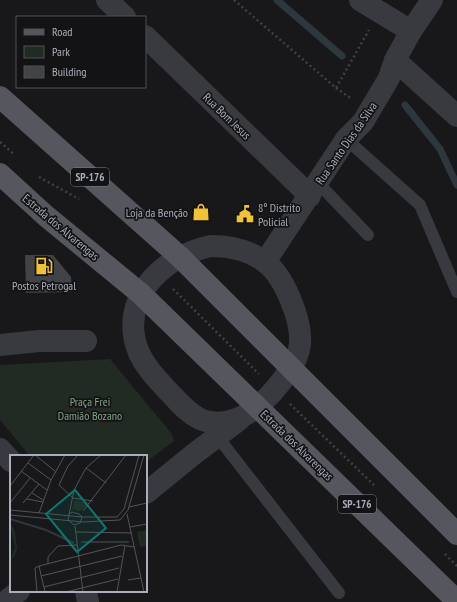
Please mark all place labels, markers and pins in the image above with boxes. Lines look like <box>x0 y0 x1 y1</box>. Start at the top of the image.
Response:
place label: 8º Distrito Policial <box>258 200 300 229</box>
shop icon: Loja da Benção <box>191 202 211 222</box>
public building icon: 8º Distrito Policial <box>235 204 255 224</box>
place label: Loja da Benção <box>126 205 188 220</box>
fuel station icon: Postos Petrogal <box>34 256 54 276</box>
place label: Postos Petrogal <box>12 278 76 293</box>

